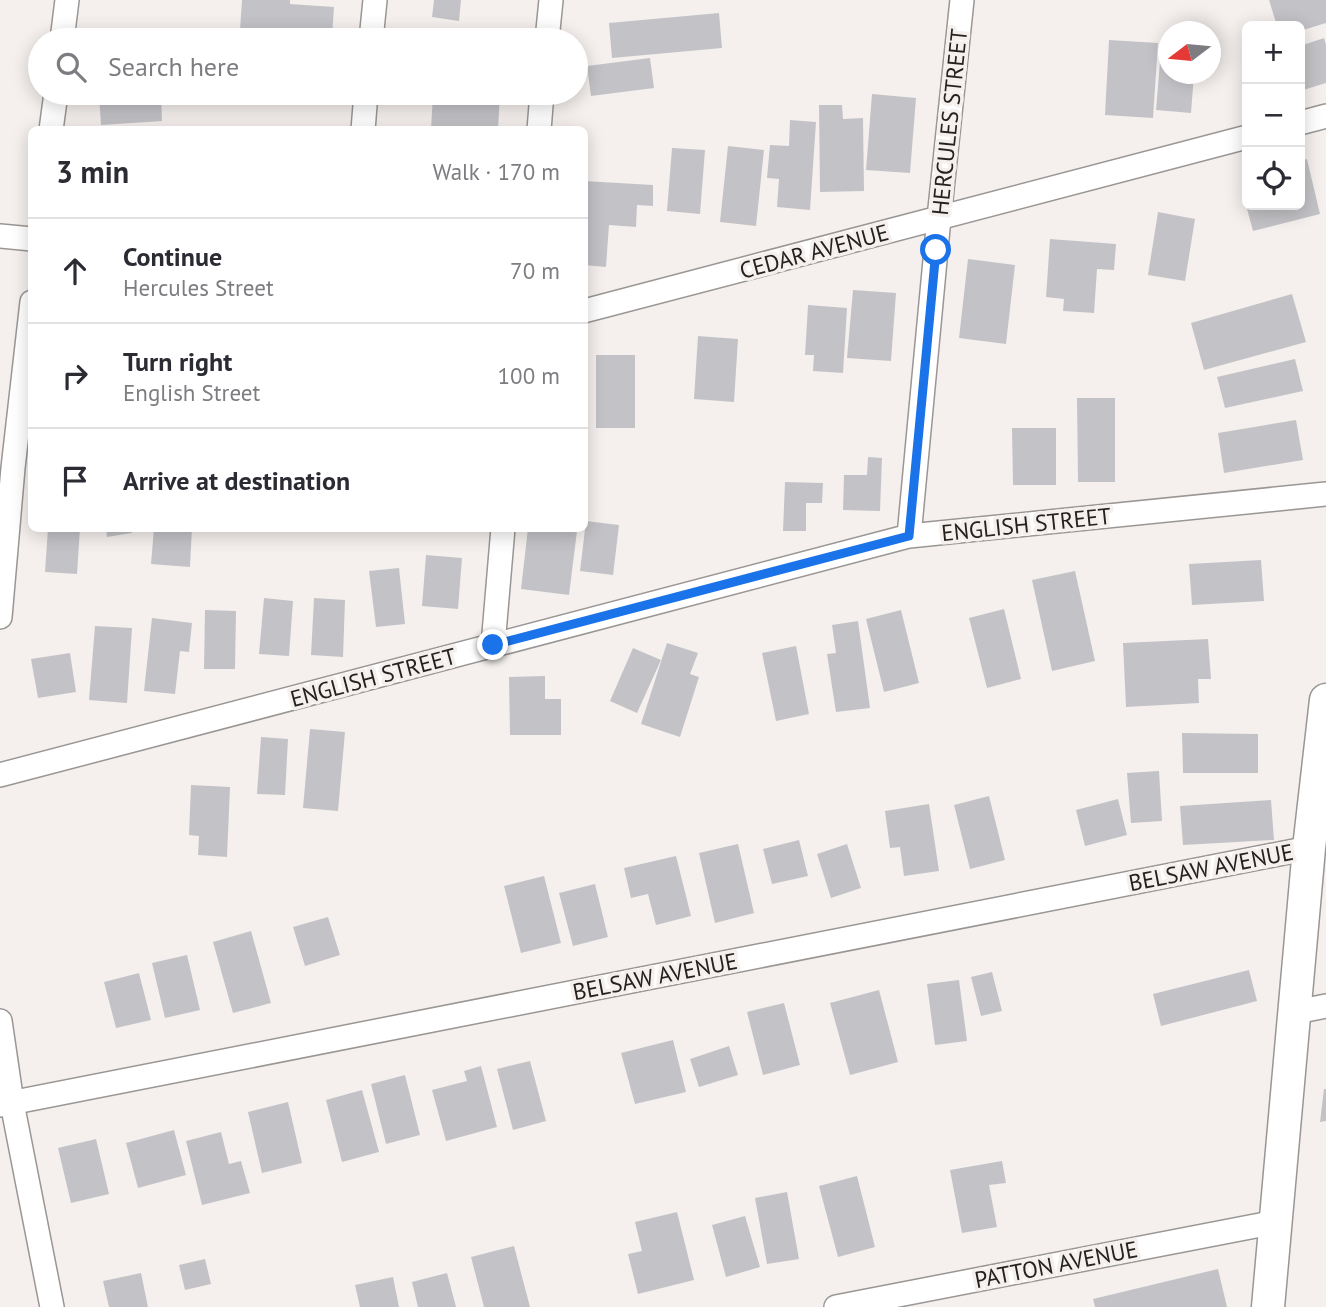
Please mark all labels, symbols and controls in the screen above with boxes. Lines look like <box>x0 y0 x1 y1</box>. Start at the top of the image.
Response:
north arrow <box>1158 21 1221 84</box>
map controls <box>1242 21 1305 210</box>
button: + <box>1242 21 1305 84</box>
street label: HERCULES STREET <box>925 27 973 217</box>
search box <box>28 28 588 105</box>
icon: search <box>52 48 90 86</box>
text: Search here <box>108 50 239 83</box>
button: − <box>1242 84 1305 147</box>
button: locate <box>1242 147 1305 210</box>
text: 3 min <box>56 152 129 191</box>
text: Walk · 170 m <box>433 157 560 186</box>
street label: CEDAR AVENUE <box>736 217 892 285</box>
route start <box>920 234 951 265</box>
text: Continue <box>123 240 222 273</box>
icon: ahead <box>56 252 94 290</box>
text: 70 m <box>510 256 560 285</box>
text: Hercules Street <box>123 273 274 302</box>
text: Turn right <box>123 345 232 378</box>
icon: right <box>56 357 94 395</box>
text: 100 m <box>498 361 560 390</box>
text: English Street <box>123 378 260 407</box>
icon: arrive <box>56 462 94 500</box>
text: Arrive at destination <box>123 464 350 497</box>
street label: ENGLISH STREET <box>940 501 1112 547</box>
route end <box>477 629 508 660</box>
street label: ENGLISH STREET <box>287 641 459 713</box>
street label: BELSAW AVENUE <box>1126 837 1296 897</box>
street label: BELSAW AVENUE <box>570 946 740 1006</box>
street label: PATTON AVENUE <box>972 1234 1140 1294</box>

